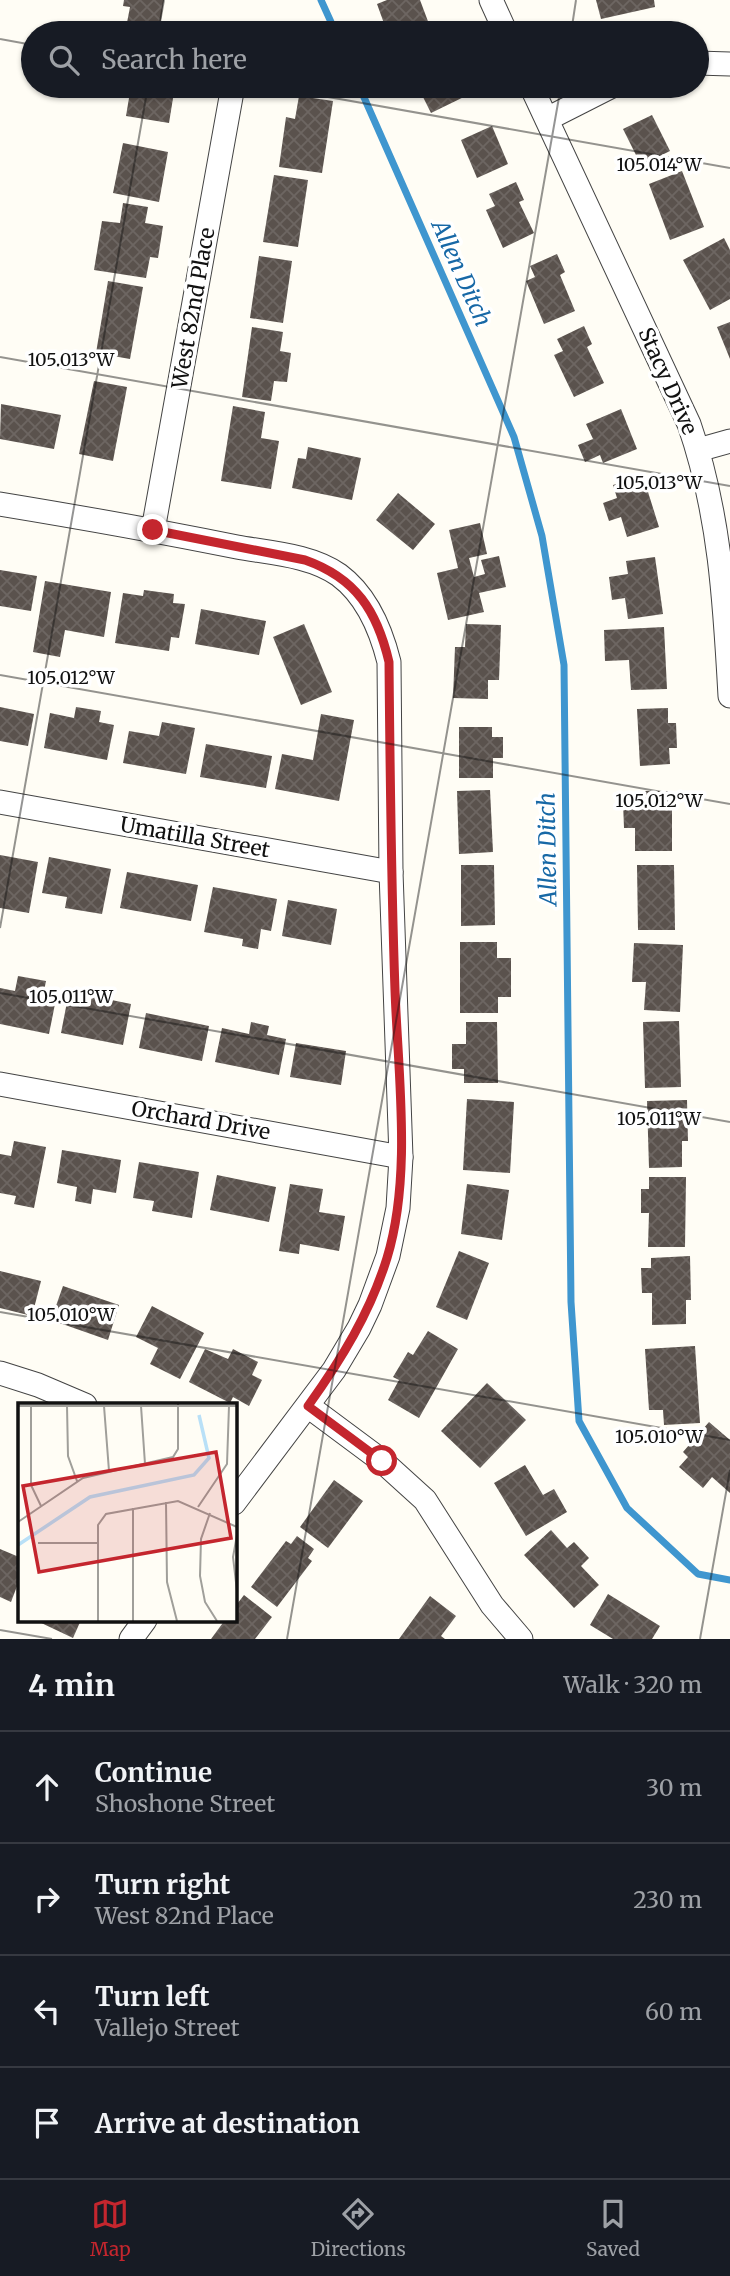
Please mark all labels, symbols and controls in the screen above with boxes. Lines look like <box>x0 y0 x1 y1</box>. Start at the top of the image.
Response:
search box <box>21 21 709 98</box>
icon: search <box>45 41 83 79</box>
text: Search here <box>101 43 247 76</box>
text: 105.014°W <box>616 153 703 176</box>
water label: Allen Ditch <box>425 213 498 331</box>
street label: West 82nd Place <box>165 225 220 392</box>
street label: Stacy Drive <box>632 323 704 439</box>
text: 105.013°W <box>28 348 115 371</box>
text: 105.013°W <box>616 471 703 494</box>
route end <box>137 514 168 545</box>
text: 105.012°W <box>27 666 116 689</box>
text: 105.012°W <box>615 789 704 812</box>
water label: Allen Ditch <box>532 792 563 908</box>
street label: Umatilla Street <box>118 811 272 863</box>
text: 105.011°W <box>29 985 114 1008</box>
street label: Orchard Drive <box>129 1095 273 1145</box>
text: 105.011°W <box>617 1107 702 1130</box>
text: 105.010°W <box>27 1303 116 1326</box>
inset map <box>18 1403 236 1622</box>
text: 105.010°W <box>615 1425 704 1448</box>
route start <box>366 1445 397 1476</box>
text: 4 min <box>28 1666 115 1704</box>
text: Walk · 320 m <box>564 1670 702 1699</box>
text: Continue <box>95 1756 212 1789</box>
icon: ahead <box>28 1768 66 1806</box>
text: 30 m <box>646 1773 702 1802</box>
text: Shoshone Street <box>95 1789 275 1818</box>
text: Turn right <box>95 1868 230 1901</box>
icon: right <box>28 1880 66 1918</box>
text: 230 m <box>633 1885 702 1914</box>
text: West 82nd Place <box>95 1901 274 1930</box>
text: Turn left <box>95 1980 209 2013</box>
icon: left <box>28 1992 66 2030</box>
text: 60 m <box>645 1997 702 2026</box>
text: Vallejo Street <box>95 2013 239 2042</box>
icon: arrive <box>28 2104 66 2142</box>
text: Arrive at destination <box>95 2107 360 2140</box>
tab: Map <box>90 2195 131 2261</box>
tab: Directions <box>311 2195 406 2261</box>
tab: Saved <box>586 2195 640 2261</box>

